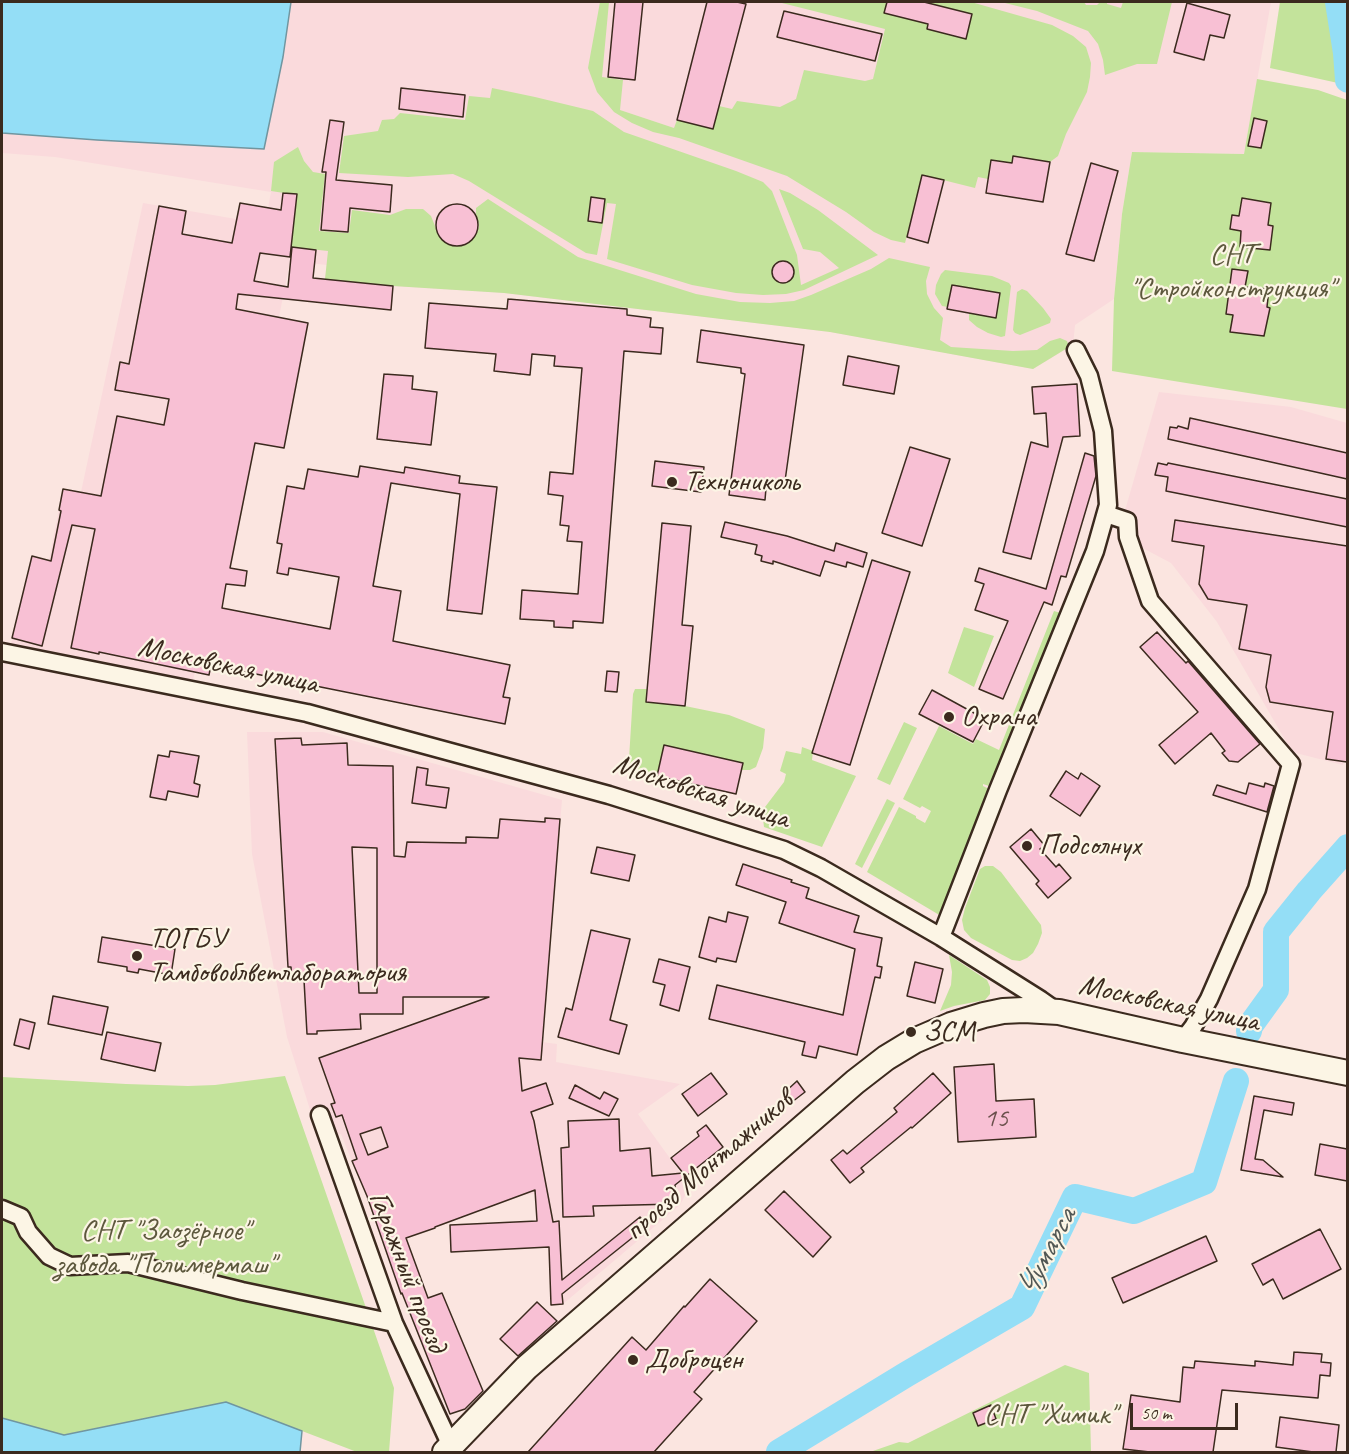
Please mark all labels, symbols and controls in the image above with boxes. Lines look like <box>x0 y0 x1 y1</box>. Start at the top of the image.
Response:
park label: СНТ "Стройконструкция" <box>1130 237 1334 308</box>
place label: Технониколь <box>684 464 799 500</box>
marker: Технониколь <box>665 475 679 489</box>
street label: Московская улица <box>135 629 321 703</box>
place label: Охрана <box>961 699 1036 735</box>
marker: Охрана <box>942 710 956 724</box>
street label: Московская улица <box>608 747 794 837</box>
place label: Подсолнух <box>1039 828 1141 864</box>
marker: Подсолнух <box>1020 839 1034 853</box>
place label: ТОГБУ Тамбовоблветлаборатория <box>149 921 406 992</box>
marker: ТОГБУ Тамбовоблветлаборатория <box>130 949 144 963</box>
street label: Московская улица <box>1076 967 1262 1041</box>
place label: ЗСМ <box>923 1014 975 1050</box>
marker: ЗСМ <box>904 1025 918 1039</box>
street label: проезд Монтажников <box>617 1083 801 1249</box>
house number: 15 <box>984 1103 1008 1135</box>
street label: Гаражный проезд <box>360 1186 454 1358</box>
water label: Чумарса <box>1008 1202 1086 1304</box>
park label: СНТ "Заозёрное" завода "Полимермаш" <box>55 1213 275 1284</box>
place label: Доброцен <box>645 1342 743 1378</box>
marker: Доброцен <box>626 1353 640 1367</box>
scale bar <box>1133 1391 1241 1429</box>
park label: СНТ "Химик" <box>984 1397 1116 1433</box>
text: 50 m <box>1141 1402 1172 1424</box>

